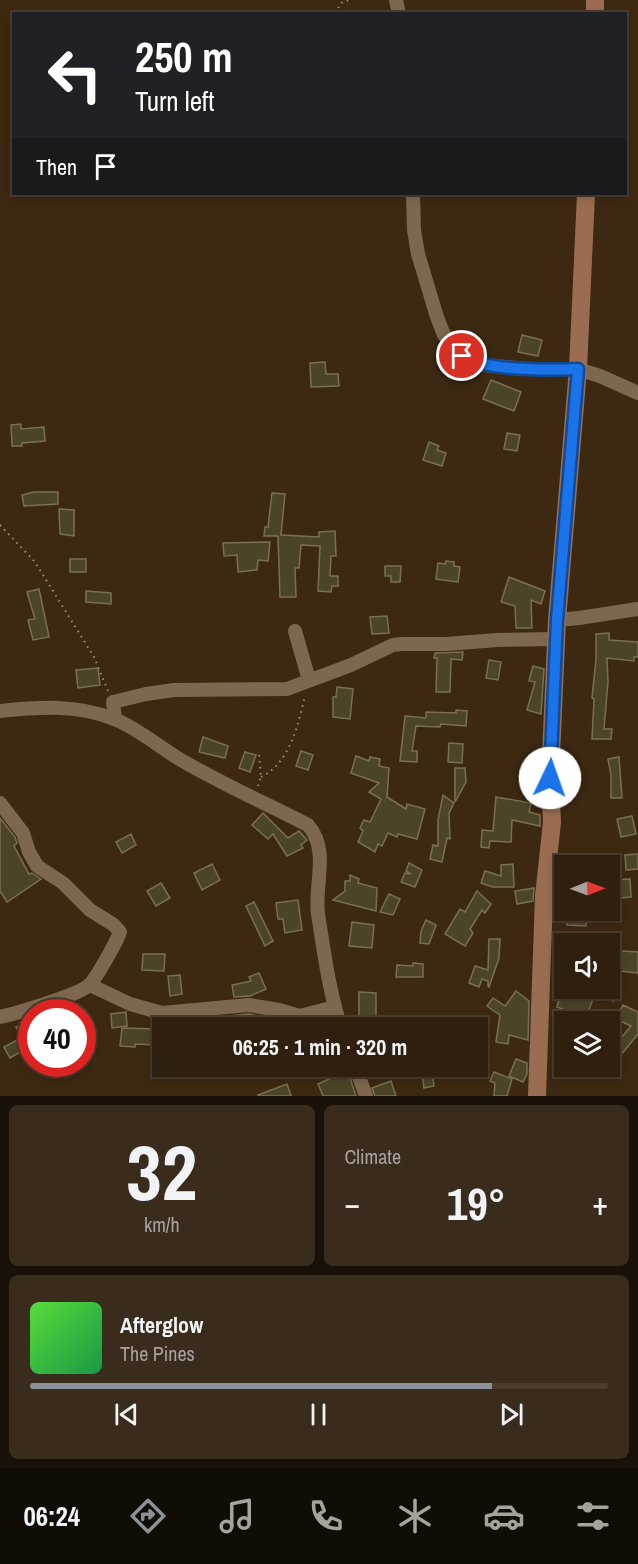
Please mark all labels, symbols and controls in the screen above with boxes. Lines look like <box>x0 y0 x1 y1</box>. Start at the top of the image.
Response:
text: 250 m <box>135 29 233 85</box>
icon: left <box>36 36 114 114</box>
text: Turn left <box>135 83 214 119</box>
icon: arrive <box>89 150 122 183</box>
text: Then <box>36 152 77 182</box>
pin <box>436 330 487 381</box>
icon: arrive <box>445 339 478 372</box>
position arrow <box>518 746 582 810</box>
north arrow <box>554 855 620 921</box>
map controls <box>554 855 620 1077</box>
button: sound <box>554 933 620 999</box>
speed limit sign: 40 <box>18 999 96 1077</box>
button: layers <box>554 1011 620 1077</box>
text: 06:25 · 1 min · 320 m <box>233 1032 407 1062</box>
text: 32 <box>126 1119 197 1224</box>
text: Climate <box>345 1143 401 1170</box>
text: 19° <box>447 1173 506 1234</box>
text: − <box>345 1181 360 1225</box>
text: + <box>592 1181 608 1225</box>
text: km/h <box>144 1211 180 1238</box>
text: Afterglow <box>120 1310 203 1340</box>
text: The Pines <box>120 1340 195 1367</box>
icon: previous <box>110 1398 143 1431</box>
icon: pause <box>302 1398 335 1431</box>
icon: next <box>495 1398 528 1431</box>
icon: directions <box>127 1495 169 1537</box>
icon: music <box>216 1495 258 1537</box>
icon: phone <box>305 1495 347 1537</box>
icon: climate <box>394 1495 436 1537</box>
icon: car <box>483 1495 525 1537</box>
icon: filters <box>572 1495 614 1537</box>
text: 06:24 <box>24 1498 80 1534</box>

